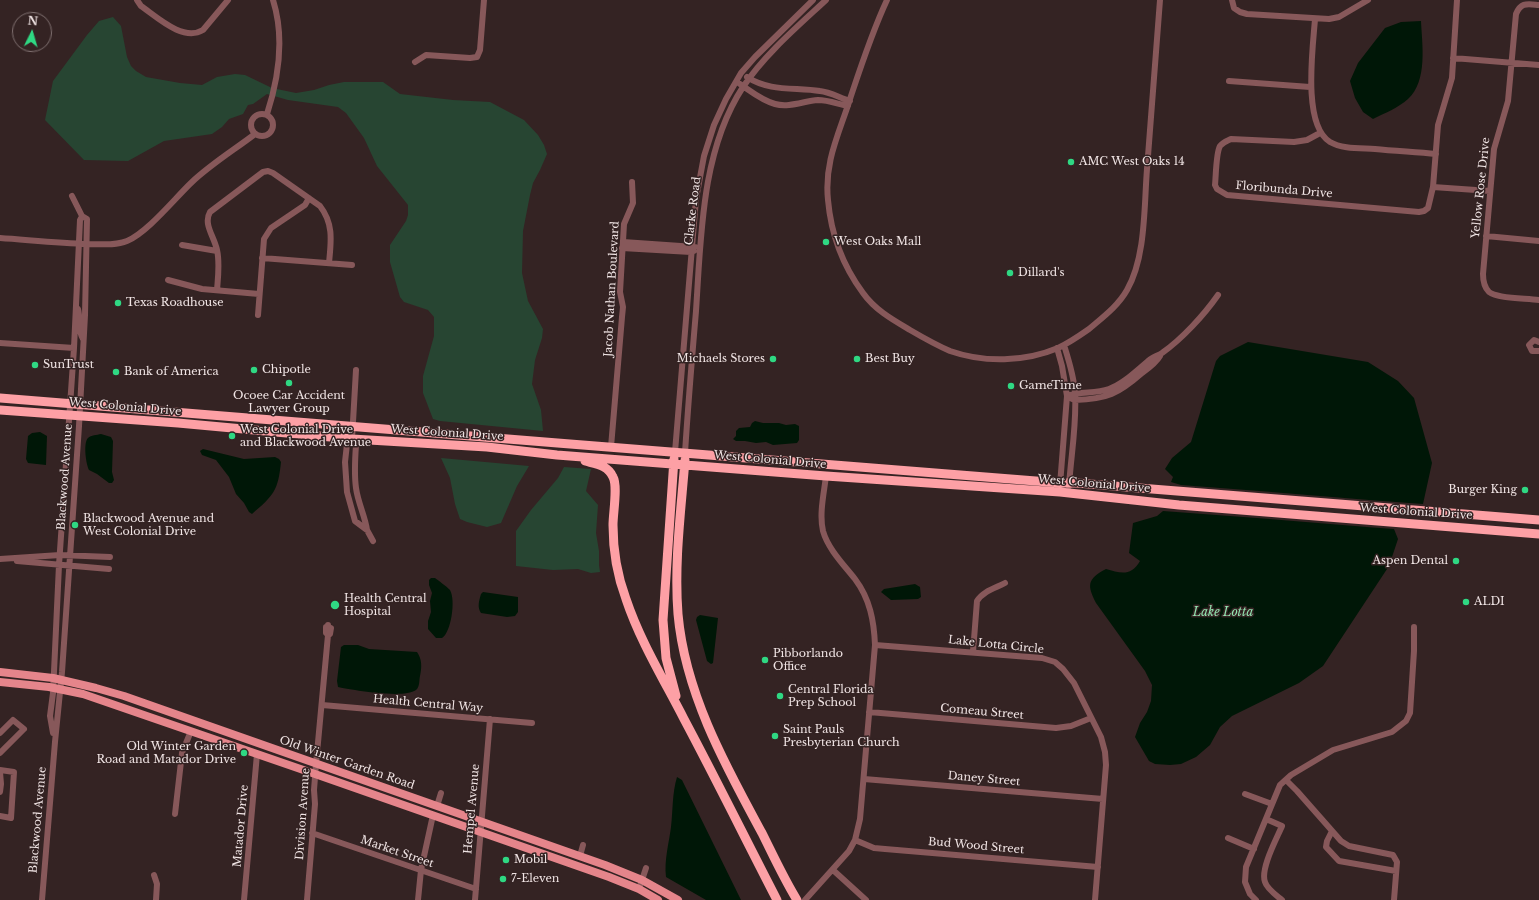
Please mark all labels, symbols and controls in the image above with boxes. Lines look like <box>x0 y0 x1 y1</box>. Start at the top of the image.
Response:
north arrow <box>12 12 52 52</box>
text: N <box>27 14 39 28</box>
street label: Yellow Rose Drive <box>1469 137 1493 239</box>
place label: AMC West Oaks 14 <box>1079 155 1185 169</box>
marker: AMC West Oaks 14 <box>1066 157 1076 167</box>
street label: Clarke Road <box>682 176 704 246</box>
street label: Floribunda Drive <box>1235 179 1333 201</box>
street label: Jacob Nathan Boulevard <box>602 221 622 357</box>
place label: West Oaks Mall <box>834 235 921 249</box>
marker: West Oaks Mall <box>821 237 831 247</box>
place label: Dillard's <box>1018 266 1064 280</box>
marker: Dillard's <box>1005 268 1015 278</box>
place label: Texas Roadhouse <box>126 296 224 310</box>
marker: Texas Roadhouse <box>113 298 123 308</box>
place label: Michaels Stores <box>677 352 765 366</box>
place label: Best Buy <box>865 352 915 366</box>
marker: Michaels Stores <box>768 354 778 364</box>
marker: Best Buy <box>852 354 862 364</box>
place label: SunTrust <box>43 358 94 372</box>
marker: SunTrust <box>30 360 40 370</box>
place label: Chipotle <box>262 363 311 377</box>
place label: Bank of America <box>124 365 219 379</box>
marker: Chipotle <box>249 365 259 375</box>
marker: Bank of America <box>111 367 121 377</box>
marker: Ocoee Car Accident Lawyer Group <box>284 378 294 388</box>
place label: GameTime <box>1019 379 1082 393</box>
marker: GameTime <box>1006 381 1016 391</box>
place label: Ocoee Car Accident Lawyer Group <box>233 389 345 415</box>
street label: West Colonial Drive <box>68 395 182 419</box>
street label: West Colonial Drive <box>390 422 504 444</box>
street label: Blackwood Avenue <box>55 423 75 531</box>
place label: West Colonial Drive and Blackwood Avenue <box>240 423 371 449</box>
marker: West Colonial Drive and Blackwood Avenue <box>227 431 237 441</box>
street label: West Colonial Drive <box>713 448 827 472</box>
street label: West Colonial Drive <box>1037 472 1151 496</box>
place label: Burger King <box>1448 483 1517 497</box>
marker: Burger King <box>1520 485 1530 495</box>
street label: West Colonial Drive <box>1359 501 1473 523</box>
place label: Blackwood Avenue and West Colonial Drive <box>83 512 214 538</box>
marker: Blackwood Avenue and West Colonial Drive <box>70 520 80 530</box>
place label: Aspen Dental <box>1373 554 1448 568</box>
marker: Aspen Dental <box>1451 556 1461 566</box>
place label: Health Central Hospital <box>344 592 427 618</box>
place label: ALDI <box>1474 595 1505 609</box>
marker: ALDI <box>1461 597 1471 607</box>
marker: Health Central Hospital <box>329 599 341 611</box>
water label: Lake Lotta <box>1193 606 1253 620</box>
street label: Lake Lotta Circle <box>947 633 1045 657</box>
place label: Pibborlando Office <box>773 647 843 673</box>
marker: Pibborlando Office <box>760 655 770 665</box>
place label: Central Florida Prep School <box>788 683 874 709</box>
marker: Central Florida Prep School <box>775 691 785 701</box>
street label: Health Central Way <box>372 693 484 715</box>
street label: Comeau Street <box>940 702 1024 722</box>
place label: Saint Pauls Presbyterian Church <box>783 723 900 749</box>
marker: Saint Pauls Presbyterian Church <box>770 731 780 741</box>
street label: Old Winter Garden Road <box>278 734 416 792</box>
place label: Old Winter Garden Road and Matador Drive <box>97 740 236 766</box>
marker: Old Winter Garden Road and Matador Drive <box>239 748 249 758</box>
street label: Hempel Avenue <box>461 763 483 855</box>
street label: Blackwood Avenue <box>27 766 49 874</box>
street label: Division Avenue <box>293 767 313 861</box>
street label: Daney Street <box>947 769 1021 789</box>
street label: Matador Drive <box>231 784 251 868</box>
street label: Market Street <box>359 833 435 871</box>
street label: Bud Wood Street <box>927 835 1025 857</box>
place label: Mobil <box>514 853 547 867</box>
marker: Mobil <box>501 855 511 865</box>
place label: 7-Eleven <box>511 872 559 886</box>
marker: 7-Eleven <box>498 874 508 884</box>

